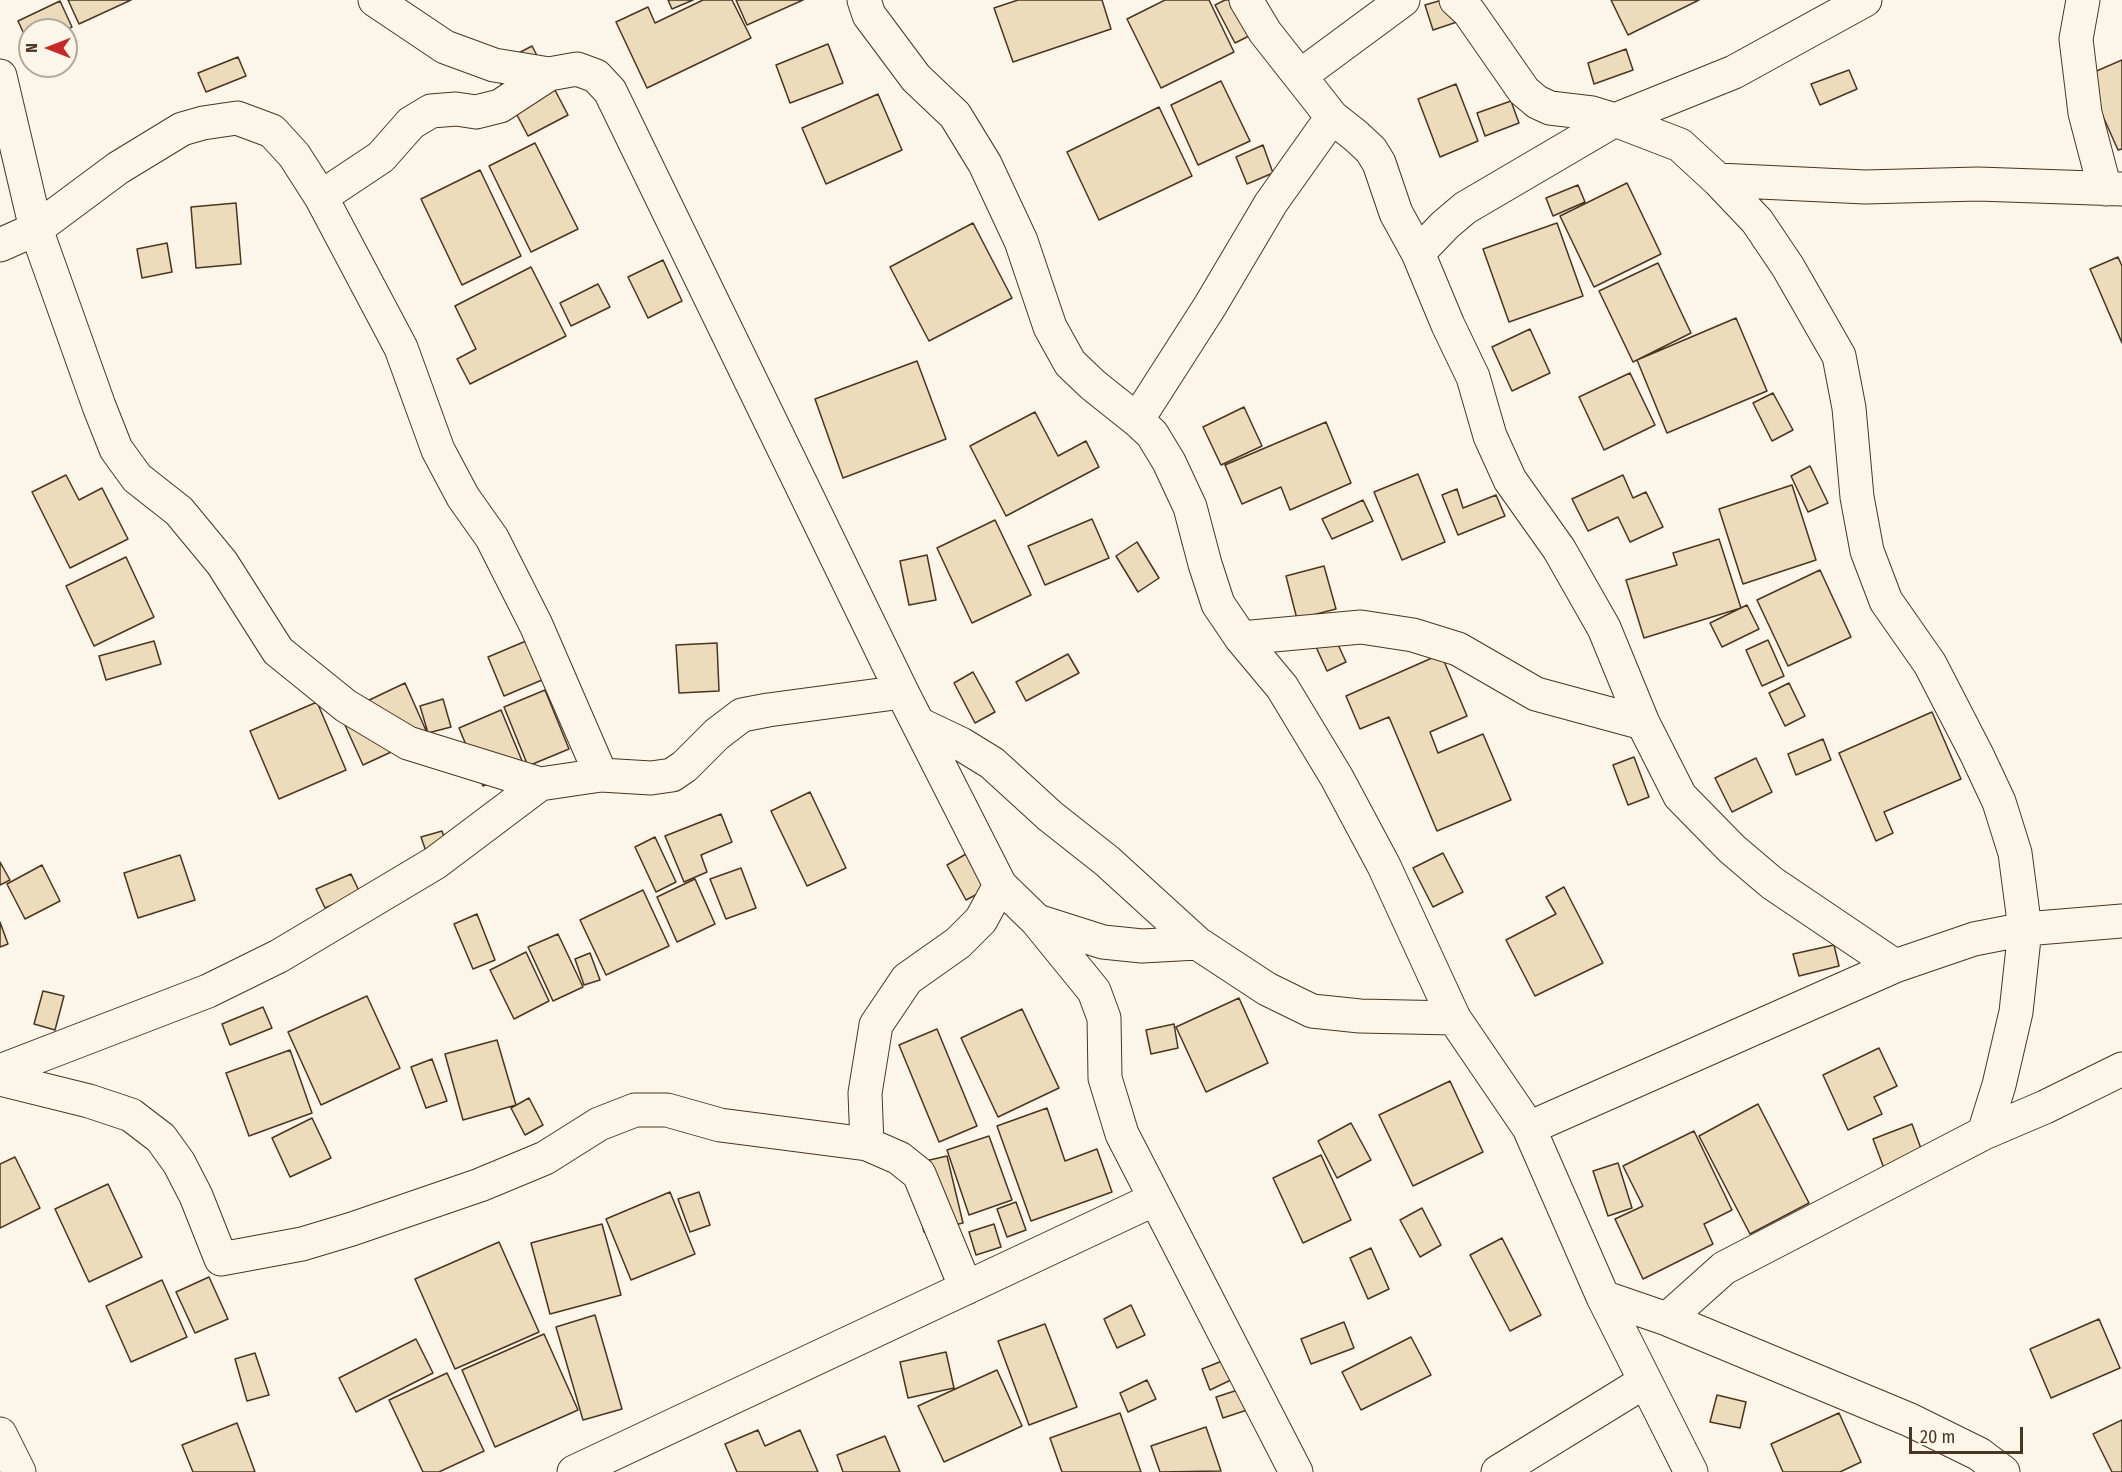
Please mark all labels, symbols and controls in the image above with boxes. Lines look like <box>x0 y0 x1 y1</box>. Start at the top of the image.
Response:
north arrow <box>18 18 78 78</box>
text: N <box>22 43 41 53</box>
scale bar <box>1912 1415 2026 1453</box>
text: 20 m <box>1920 1426 1955 1448</box>

